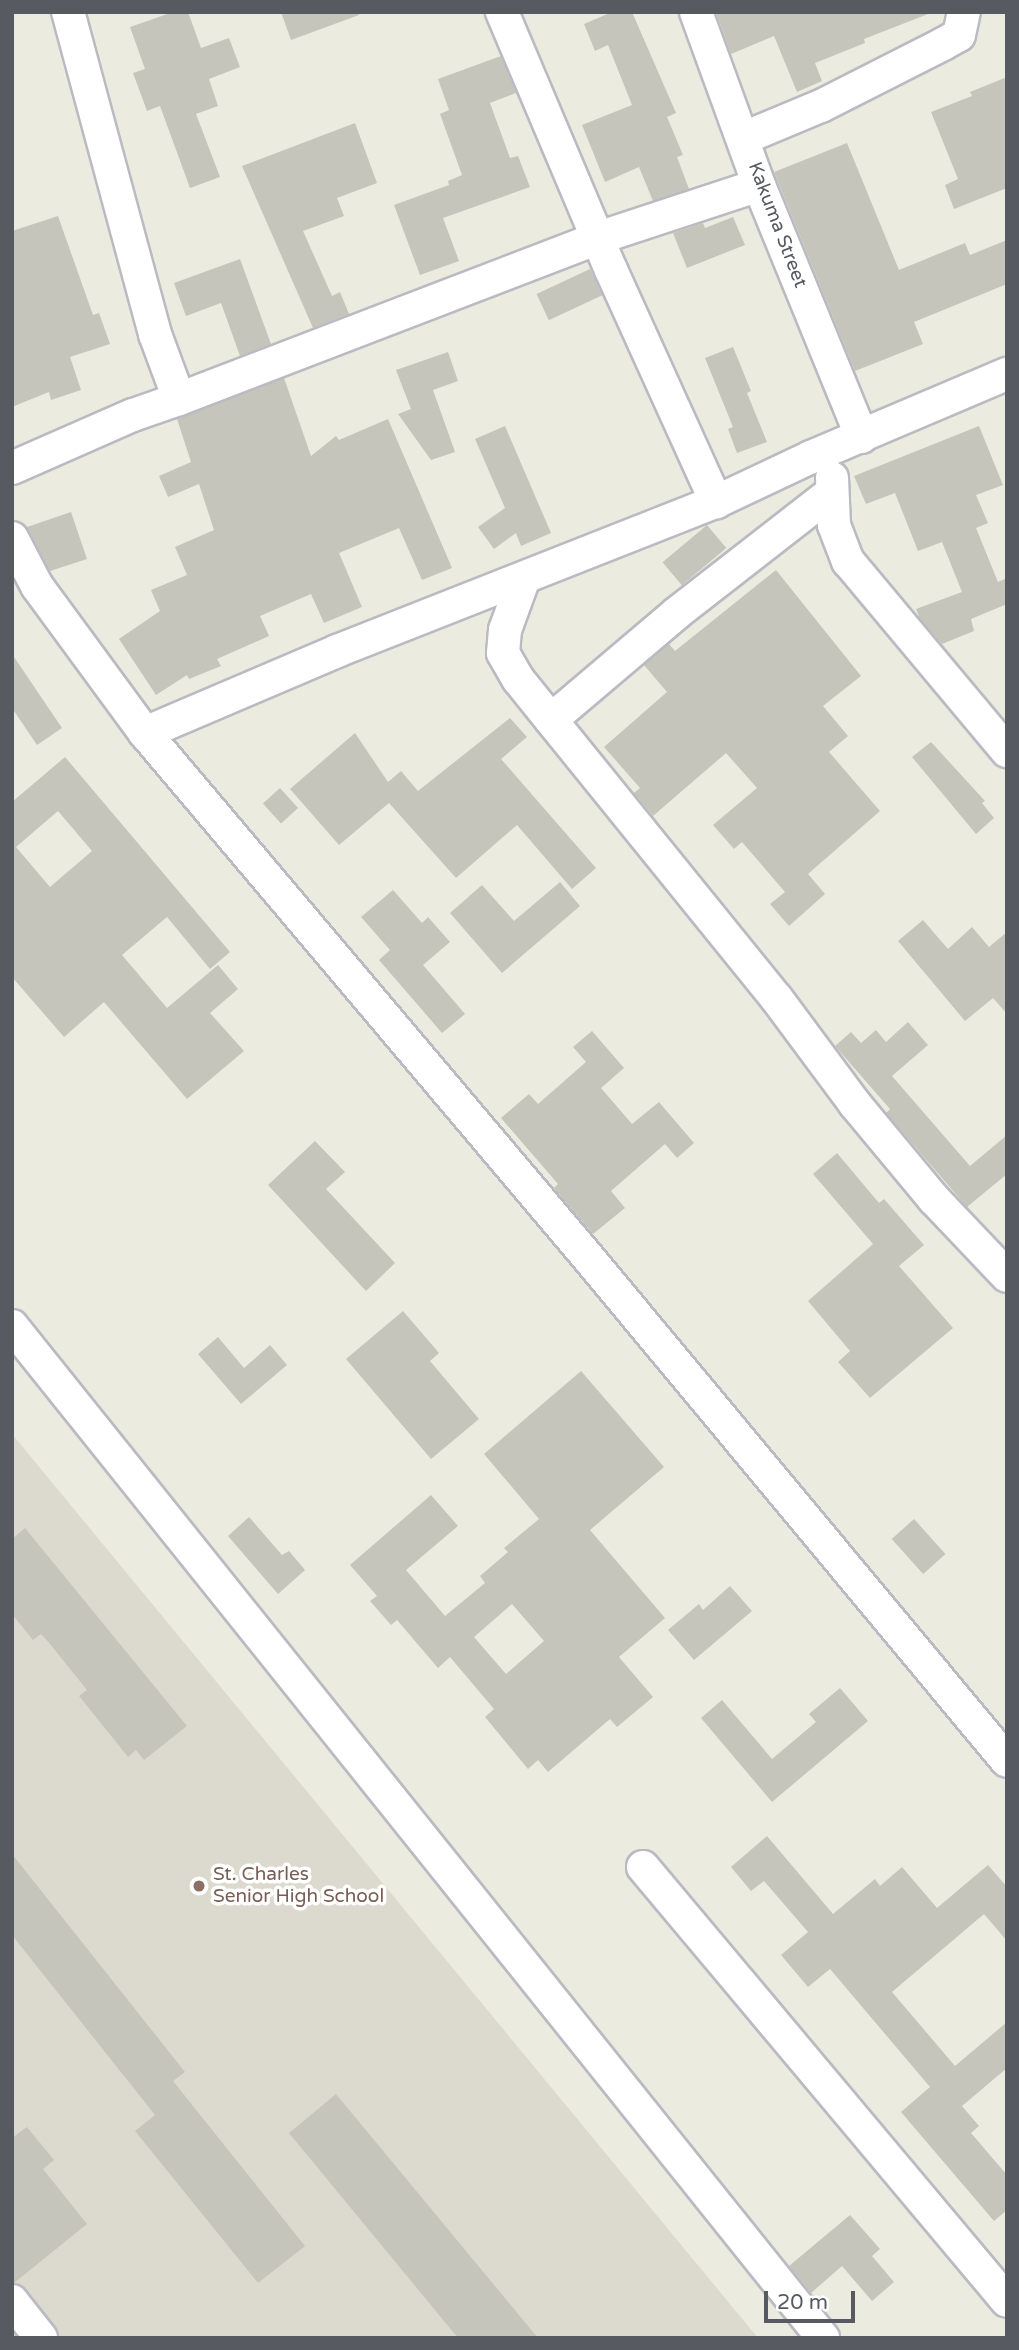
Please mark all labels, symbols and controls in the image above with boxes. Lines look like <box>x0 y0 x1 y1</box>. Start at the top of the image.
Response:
street label: Kakuma Street <box>743 159 811 291</box>
place label: St. Charles Senior High School <box>213 1864 384 1908</box>
marker: St. Charles Senior High School <box>191 1878 207 1894</box>
scale bar <box>767 2276 858 2320</box>
text: 20 m <box>777 2290 828 2315</box>

